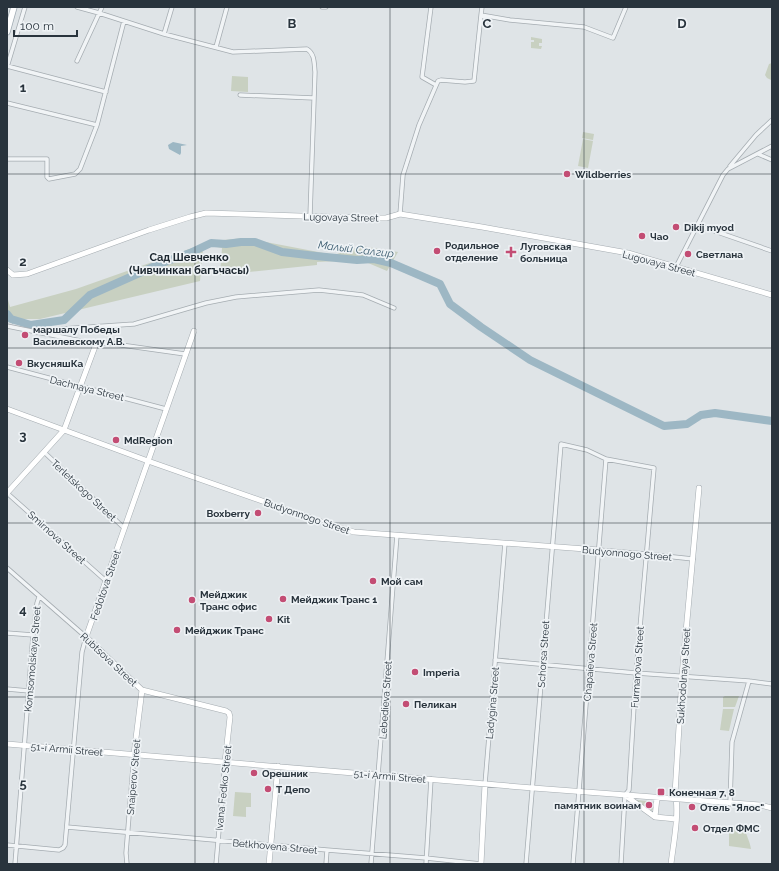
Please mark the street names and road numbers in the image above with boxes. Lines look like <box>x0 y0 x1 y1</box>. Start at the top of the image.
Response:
street label: Lugovaya Street <box>303 211 379 224</box>
street label: Lugovaya Street <box>621 248 697 279</box>
street label: Dachnaya Street <box>49 374 126 403</box>
street label: Terletskogo Street <box>49 458 119 524</box>
street label: Budyonnogo Street <box>262 497 352 537</box>
street label: Smirnova Street <box>26 509 88 566</box>
street label: Budyonnogo Street <box>582 544 673 563</box>
street label: Fedotova Street <box>88 548 123 622</box>
street label: Komsomolskaya Street <box>22 605 43 712</box>
street label: Schorsa Street <box>536 619 551 688</box>
street label: Chapaieva Street <box>582 622 599 702</box>
street label: Furmanova Street <box>629 625 646 708</box>
street label: Sukhodolnaya Street <box>675 627 692 724</box>
street label: Rubtsova Street <box>78 630 140 689</box>
street label: Lebedieva Street <box>377 660 394 740</box>
street label: Ladygina Street <box>484 666 501 740</box>
street label: Snaiperov Street <box>125 738 142 815</box>
street label: 51-i Armii Street <box>30 741 104 758</box>
street label: Ivana Fedko Street <box>214 744 234 831</box>
street label: 51-i Armii Street <box>353 768 427 785</box>
street label: Betkhovena Street <box>232 837 319 856</box>

